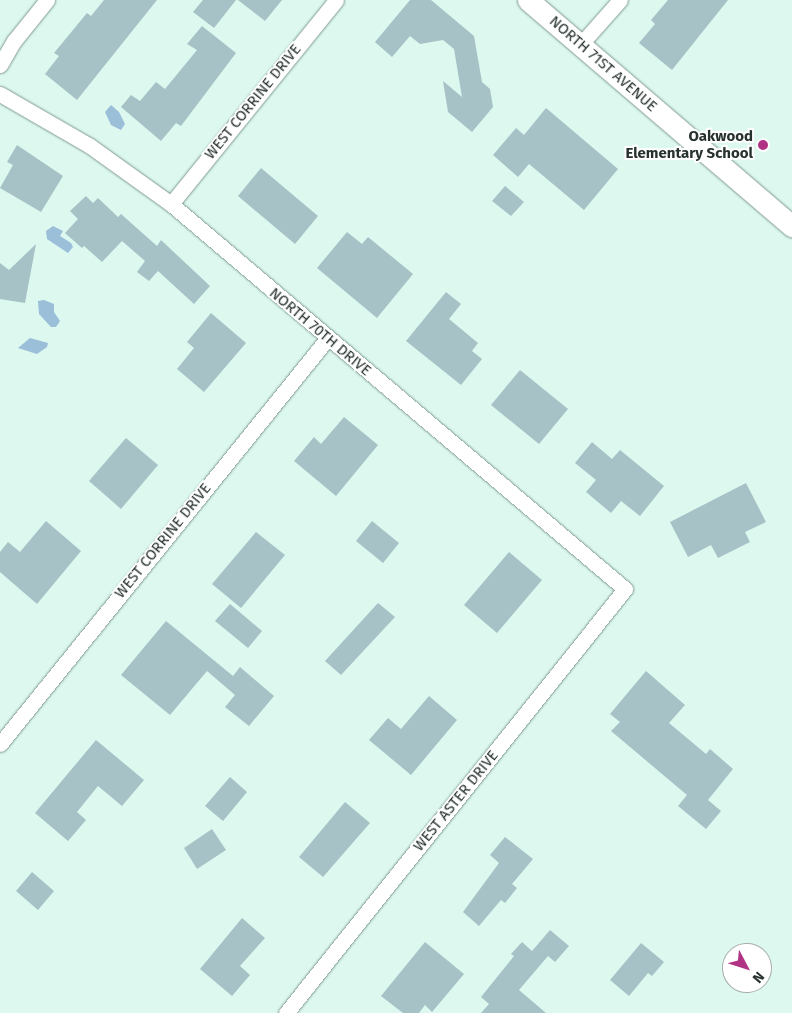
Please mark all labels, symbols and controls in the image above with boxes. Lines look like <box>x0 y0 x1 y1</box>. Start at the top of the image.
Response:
street label: NORTH 71ST AVENUE <box>545 12 661 116</box>
street label: WEST CORRINE DRIVE <box>201 41 305 163</box>
place label: Oakwood Elementary School <box>625 127 753 162</box>
marker: Oakwood Elementary School <box>757 139 769 151</box>
street label: NORTH 70TH DRIVE <box>266 284 374 380</box>
street label: WEST CORRINE DRIVE <box>111 480 215 602</box>
street label: WEST ASTER DRIVE <box>410 747 502 855</box>
north arrow <box>722 943 772 993</box>
text: N <box>749 968 768 986</box>

